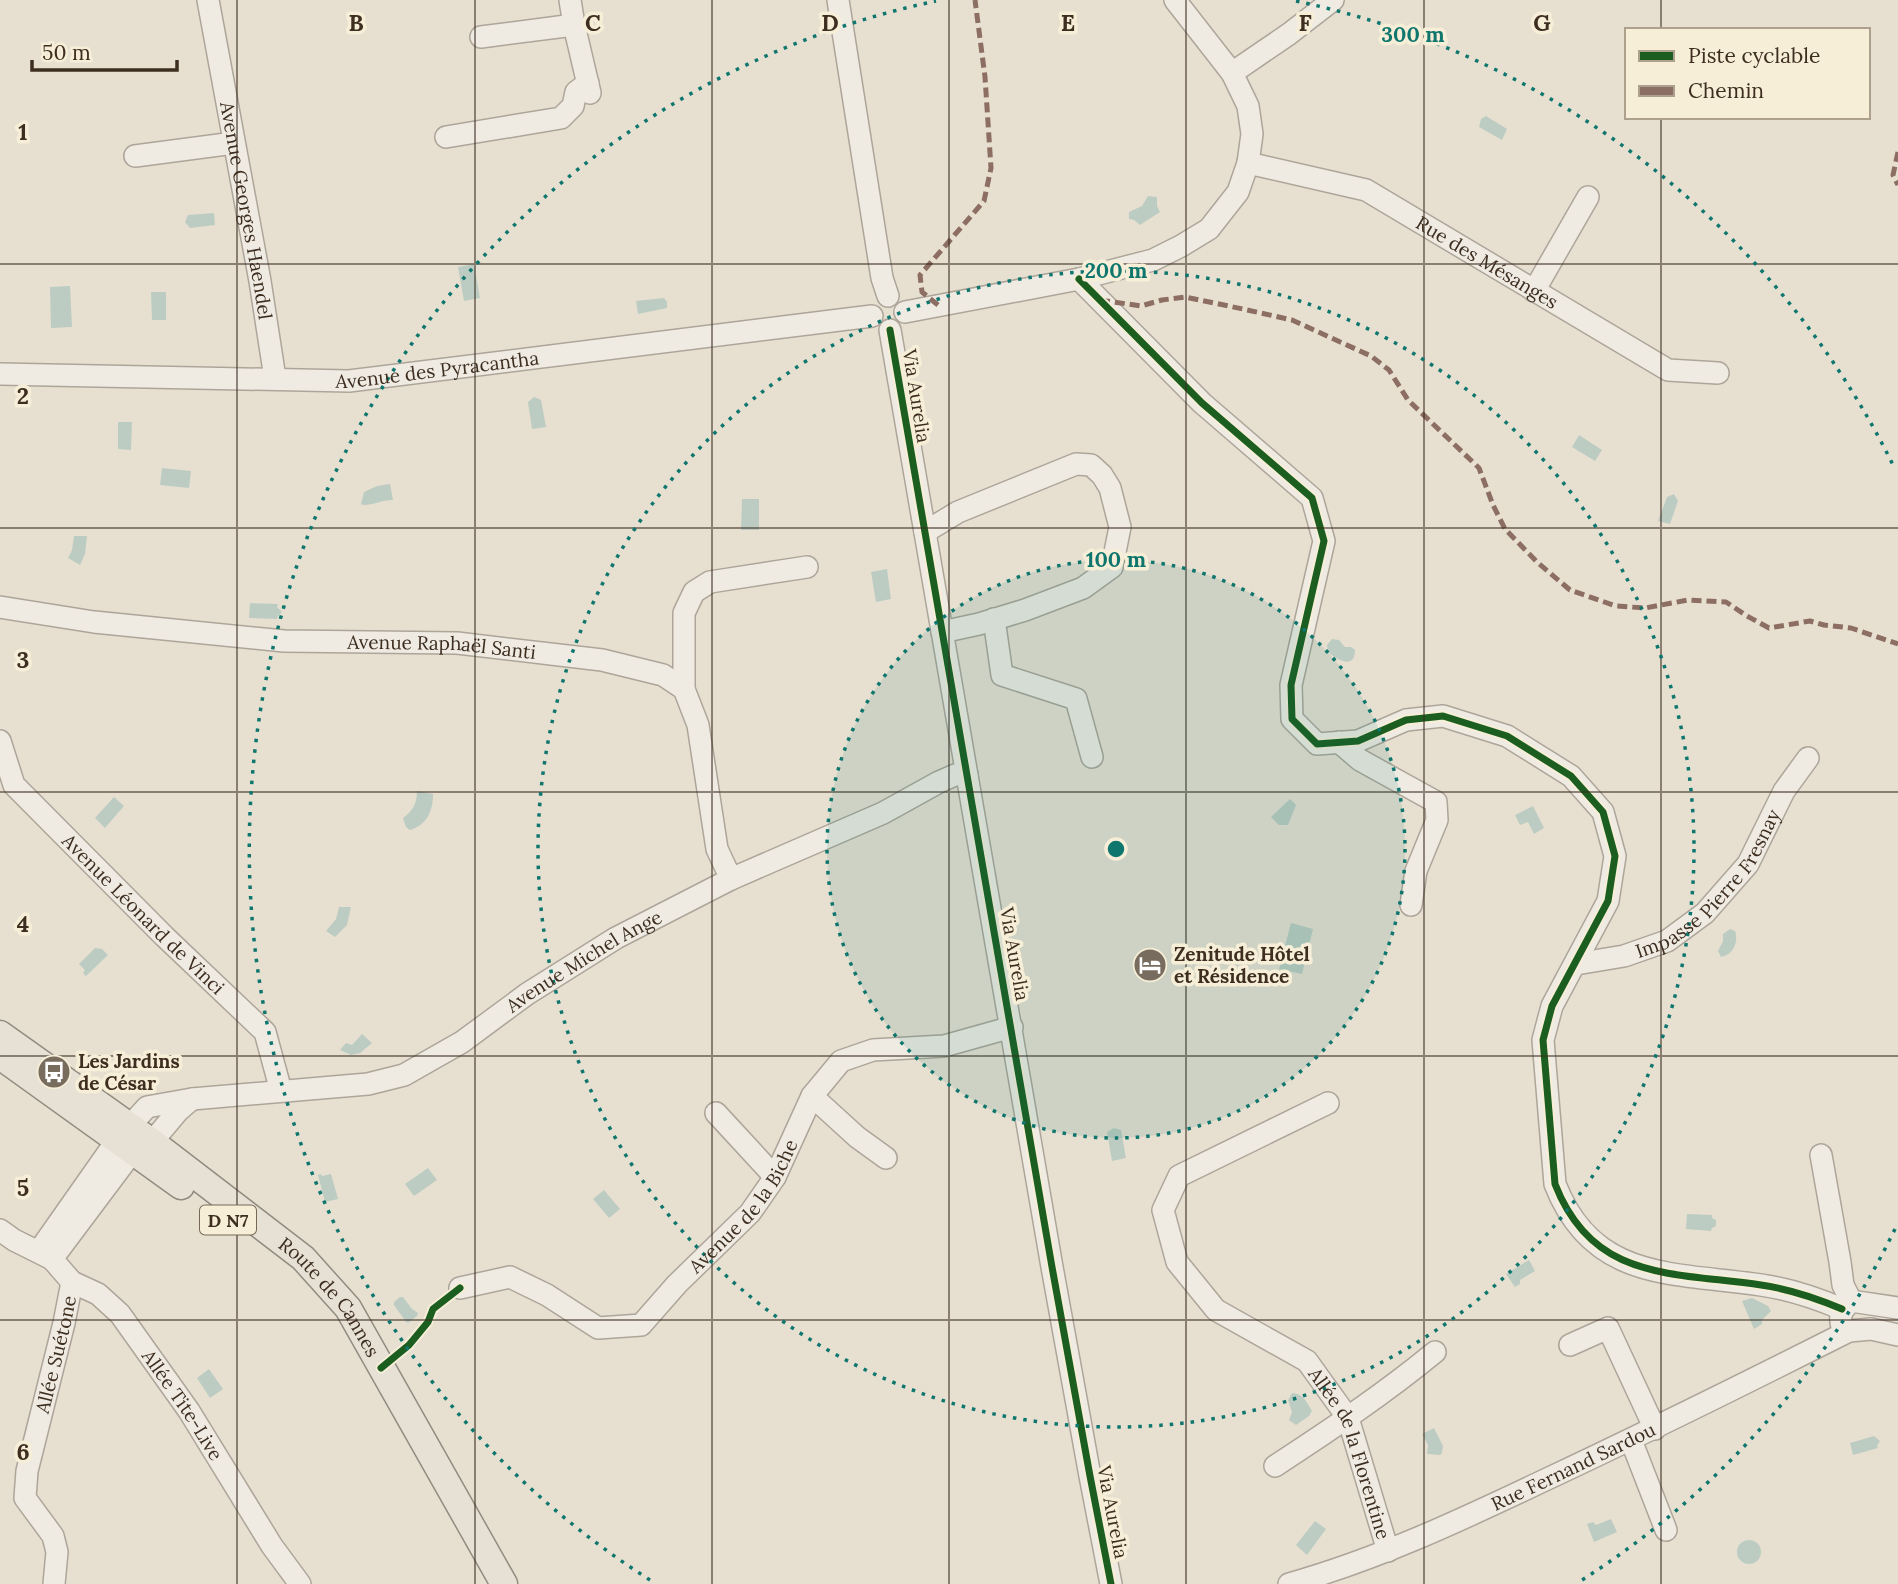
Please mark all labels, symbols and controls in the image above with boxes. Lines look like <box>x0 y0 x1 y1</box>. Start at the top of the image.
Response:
text: B <box>348 8 364 37</box>
text: C <box>585 8 601 37</box>
text: D <box>821 8 839 37</box>
text: E <box>1061 8 1075 37</box>
text: F <box>1298 8 1312 37</box>
text: G <box>1533 8 1551 37</box>
text: 300 m <box>1381 21 1445 48</box>
scale bar <box>32 28 177 72</box>
legend <box>1625 28 1870 119</box>
text: 50 m <box>42 39 91 66</box>
text: Piste cyclable <box>1688 42 1820 69</box>
text: Chemin <box>1688 77 1764 104</box>
street label: Avenue Georges Haendel <box>215 98 278 321</box>
text: 1 <box>18 117 28 146</box>
street label: Rue des Mésanges <box>1412 211 1563 314</box>
text: 200 m <box>1085 257 1147 284</box>
street label: Avenue des Pyracantha <box>334 345 540 393</box>
street label: Via Aurelia <box>898 347 936 445</box>
text: 2 <box>17 381 29 410</box>
text: 100 m <box>1086 546 1146 573</box>
street label: Avenue Raphaël Santi <box>346 630 537 664</box>
text: 3 <box>17 645 29 674</box>
street label: Impasse Pierre Fresnay <box>1632 805 1785 963</box>
street label: Avenue Léonard de Vinci <box>57 828 230 999</box>
centre of rings <box>1104 837 1128 861</box>
street label: Avenue Michel Ange <box>500 905 666 1018</box>
street label: Via Aurelia <box>995 905 1035 1003</box>
text: 4 <box>17 909 29 938</box>
place label: Zenitude Hôtel et Résidence <box>1174 942 1310 988</box>
hotel icon: Zenitude Hôtel et Résidence <box>1131 946 1169 984</box>
place label: Les Jardins de César <box>78 1049 180 1095</box>
bus stop icon: Les Jardins de César <box>35 1053 73 1091</box>
street label: Avenue de la Biche <box>683 1136 803 1279</box>
text: 5 <box>17 1173 29 1202</box>
road number: D N7 <box>200 1205 256 1234</box>
street label: Route de Cannes <box>274 1232 385 1361</box>
street label: Allée Suétone <box>30 1294 81 1417</box>
street label: Allée Tite-Live <box>136 1344 228 1465</box>
street label: Allée de la Florentine <box>1303 1362 1396 1542</box>
street label: Rue Fernand Sardou <box>1487 1417 1659 1516</box>
text: 6 <box>16 1437 30 1466</box>
street label: Via Aurelia <box>1092 1462 1134 1561</box>

